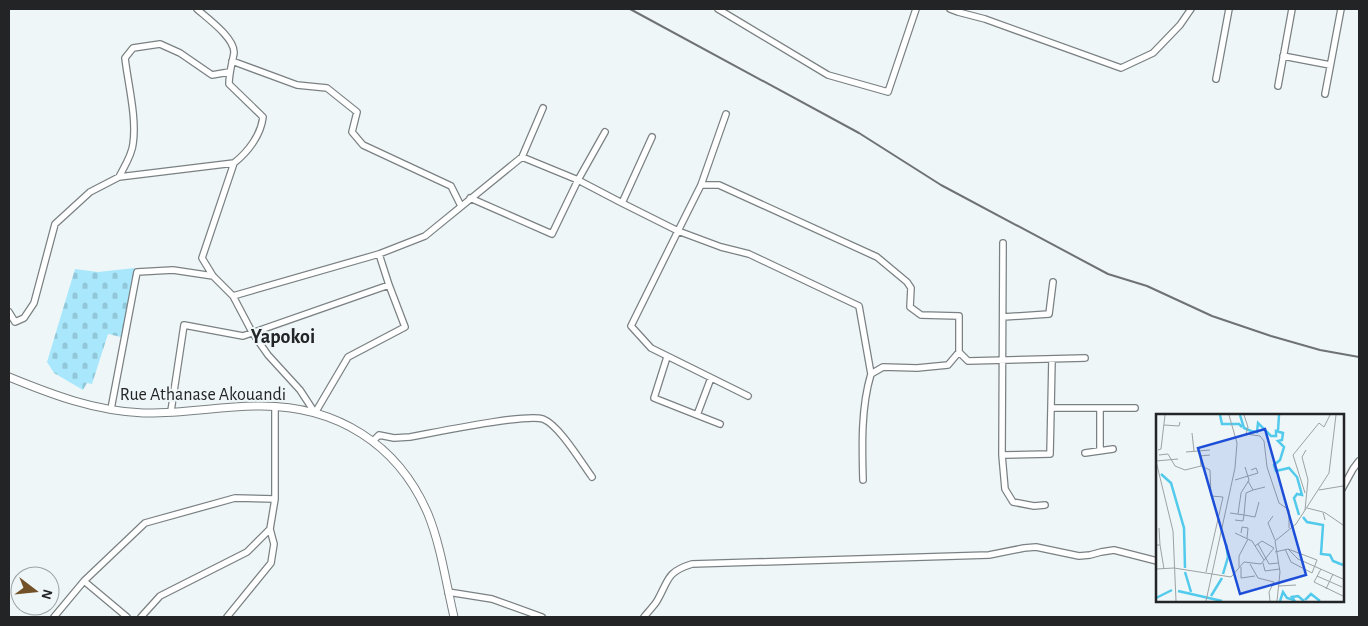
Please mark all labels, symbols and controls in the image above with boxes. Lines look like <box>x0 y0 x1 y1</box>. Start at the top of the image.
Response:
district label: Yapokoi <box>251 327 315 347</box>
street label: Rue Athanase Akouandi <box>120 386 286 404</box>
inset map <box>1156 414 1343 601</box>
north arrow <box>10 566 60 616</box>
text: N <box>38 588 55 601</box>

